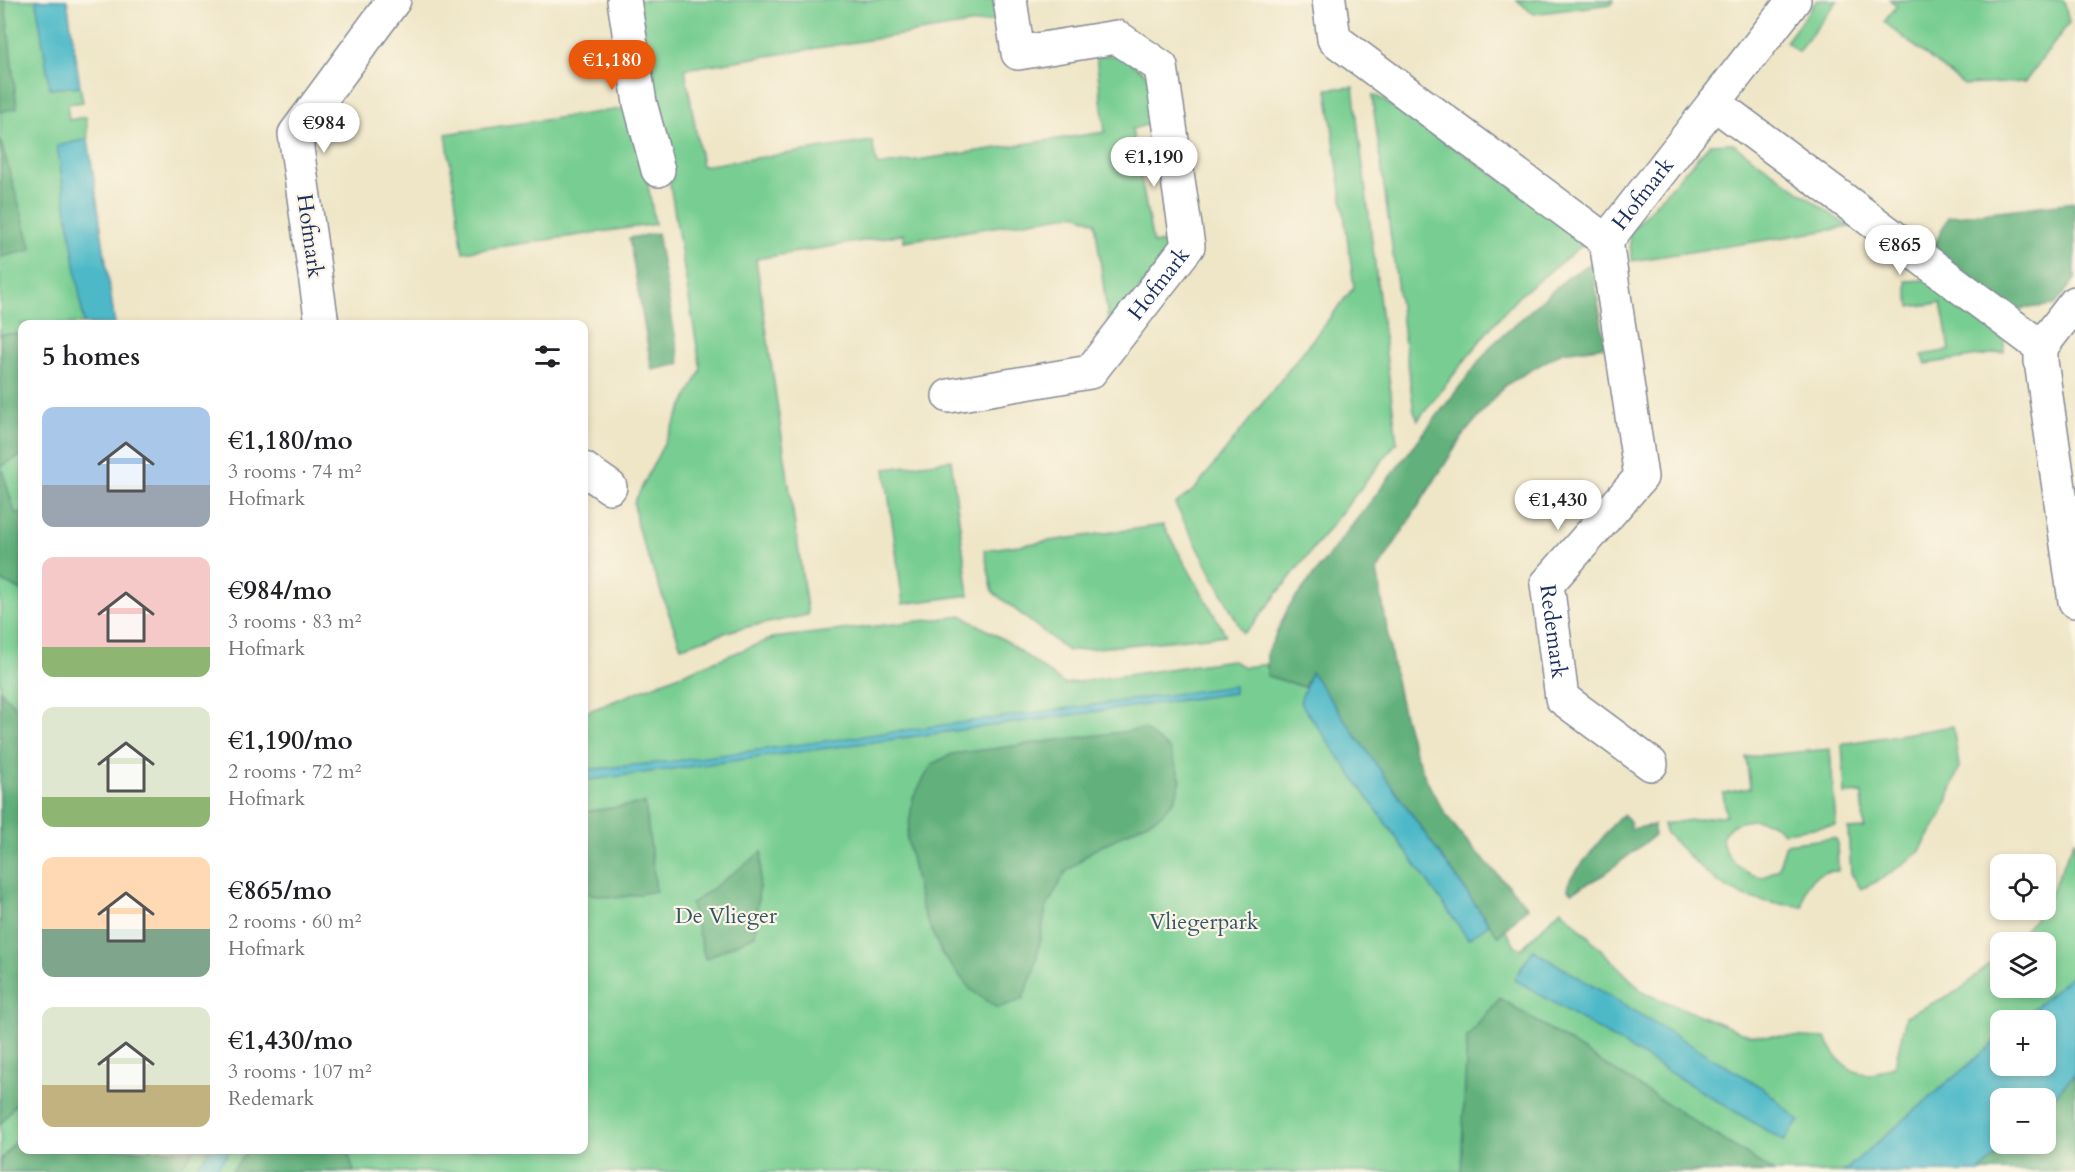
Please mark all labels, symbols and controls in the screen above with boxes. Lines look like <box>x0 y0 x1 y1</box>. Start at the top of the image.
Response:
pin: €1,180 <box>563 40 661 91</box>
text: €1,180 <box>583 46 641 73</box>
pin: €984 <box>288 103 360 154</box>
text: €984 <box>303 109 345 136</box>
pin: €1,190 <box>1105 137 1203 188</box>
text: €1,190 <box>1125 143 1183 170</box>
street label: Hofmark <box>1605 151 1681 237</box>
street label: Hofmark <box>289 192 331 280</box>
pin: €865 <box>1864 225 1936 276</box>
text: €865 <box>1879 231 1921 258</box>
street label: Hofmark <box>1121 241 1197 326</box>
text: 5 homes <box>42 339 140 374</box>
icon: filters <box>531 340 564 373</box>
text: €1,180/mo <box>228 423 353 458</box>
icon: home <box>90 431 162 503</box>
text: 3 rooms · 74 m² <box>228 458 361 485</box>
pin: €1,430 <box>1509 480 1607 531</box>
text: Hofmark <box>228 485 305 512</box>
text: €1,430 <box>1529 486 1587 513</box>
text: €984/mo <box>228 573 332 608</box>
icon: home <box>90 581 162 653</box>
street label: Redemark <box>1532 583 1574 681</box>
text: 3 rooms · 83 m² <box>228 608 361 635</box>
text: Hofmark <box>228 635 305 662</box>
text: €1,190/mo <box>228 723 353 758</box>
icon: home <box>90 731 162 803</box>
text: 2 rooms · 72 m² <box>228 758 361 785</box>
text: Hofmark <box>228 785 305 812</box>
map controls <box>1990 854 2056 1154</box>
button: locate <box>1990 854 2056 920</box>
text: €865/mo <box>228 873 332 908</box>
icon: home <box>90 881 162 953</box>
park label: De Vlieger <box>675 901 778 931</box>
park label: Vliegerpark <box>1149 907 1259 937</box>
text: 2 rooms · 60 m² <box>228 908 361 935</box>
button: layers <box>1990 932 2056 998</box>
text: Hofmark <box>228 935 305 962</box>
button: + <box>1990 1010 2056 1076</box>
text: €1,430/mo <box>228 1023 353 1058</box>
icon: home <box>90 1031 162 1103</box>
text: 3 rooms · 107 m² <box>228 1058 372 1085</box>
text: Redemark <box>228 1085 314 1112</box>
button: − <box>1990 1088 2056 1154</box>

